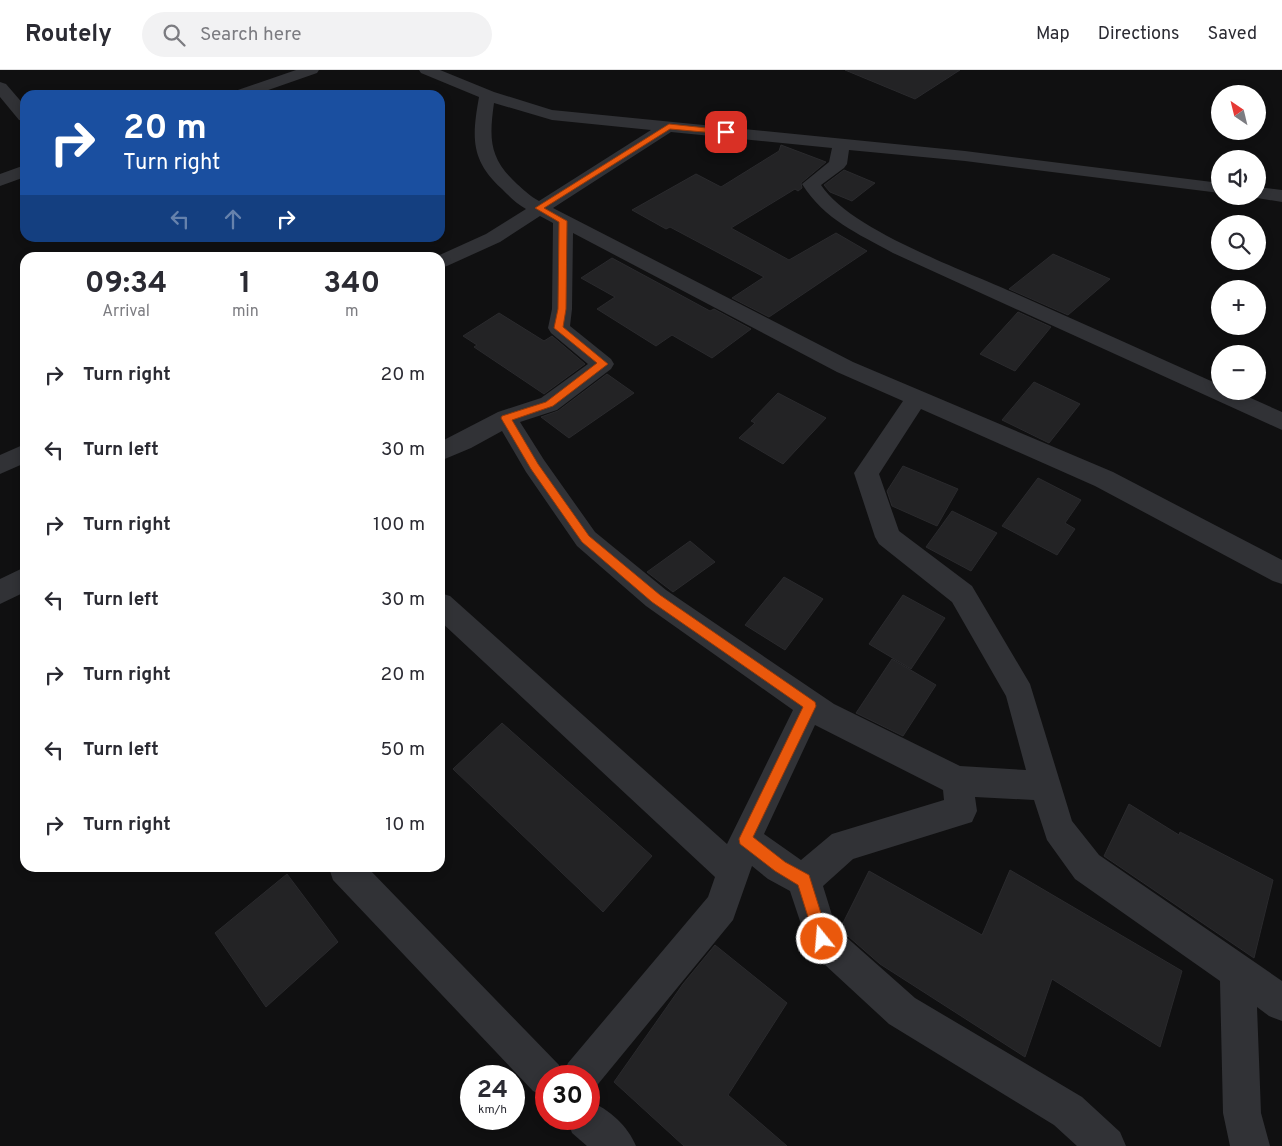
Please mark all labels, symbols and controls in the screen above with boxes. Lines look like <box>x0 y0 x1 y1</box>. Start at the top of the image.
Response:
search box <box>142 12 492 57</box>
text: Routely <box>25 20 112 50</box>
icon: search <box>160 21 188 49</box>
text: Search here <box>200 23 301 47</box>
text: Map <box>1036 23 1070 46</box>
text: Directions <box>1098 23 1180 46</box>
text: Saved <box>1208 23 1257 46</box>
north arrow <box>1211 85 1266 140</box>
map controls <box>1211 85 1266 400</box>
text: 20 m <box>123 107 207 151</box>
icon: right <box>40 110 105 175</box>
pin <box>705 111 747 153</box>
icon: arrive <box>712 118 740 146</box>
text: Turn right <box>123 150 220 177</box>
button: sound <box>1211 150 1266 205</box>
icon: left <box>166 205 194 233</box>
icon: ahead <box>219 205 247 233</box>
icon: right <box>272 205 300 233</box>
button: search <box>1211 215 1266 270</box>
text: 09:34 <box>85 266 167 303</box>
text: 1 <box>239 266 251 303</box>
text: 340 <box>323 266 380 303</box>
button: + <box>1211 280 1266 335</box>
text: Arrival <box>102 302 150 322</box>
text: min <box>232 302 259 322</box>
text: m <box>345 302 359 322</box>
button: − <box>1211 345 1266 400</box>
icon: right <box>40 361 68 389</box>
text: Turn right <box>83 363 171 387</box>
text: 20 m <box>381 363 425 387</box>
icon: left <box>40 436 68 464</box>
text: Turn left <box>83 438 159 462</box>
text: 30 m <box>381 438 425 462</box>
icon: right <box>40 511 68 539</box>
text: Turn right <box>83 513 171 537</box>
text: 100 m <box>373 513 425 537</box>
icon: left <box>40 586 68 614</box>
text: Turn left <box>83 588 159 612</box>
text: 30 m <box>381 588 425 612</box>
icon: right <box>40 661 68 689</box>
text: Turn right <box>83 663 171 687</box>
text: 20 m <box>381 663 425 687</box>
icon: left <box>40 736 68 764</box>
text: Turn left <box>83 738 159 762</box>
text: 50 m <box>380 738 425 762</box>
icon: right <box>40 811 68 839</box>
text: Turn right <box>83 813 171 837</box>
text: 10 m <box>385 813 425 837</box>
position arrow <box>795 912 847 964</box>
speed limit sign: 30 <box>535 1065 600 1130</box>
text: 24 <box>477 1075 508 1107</box>
text: km/h <box>478 1102 507 1118</box>

